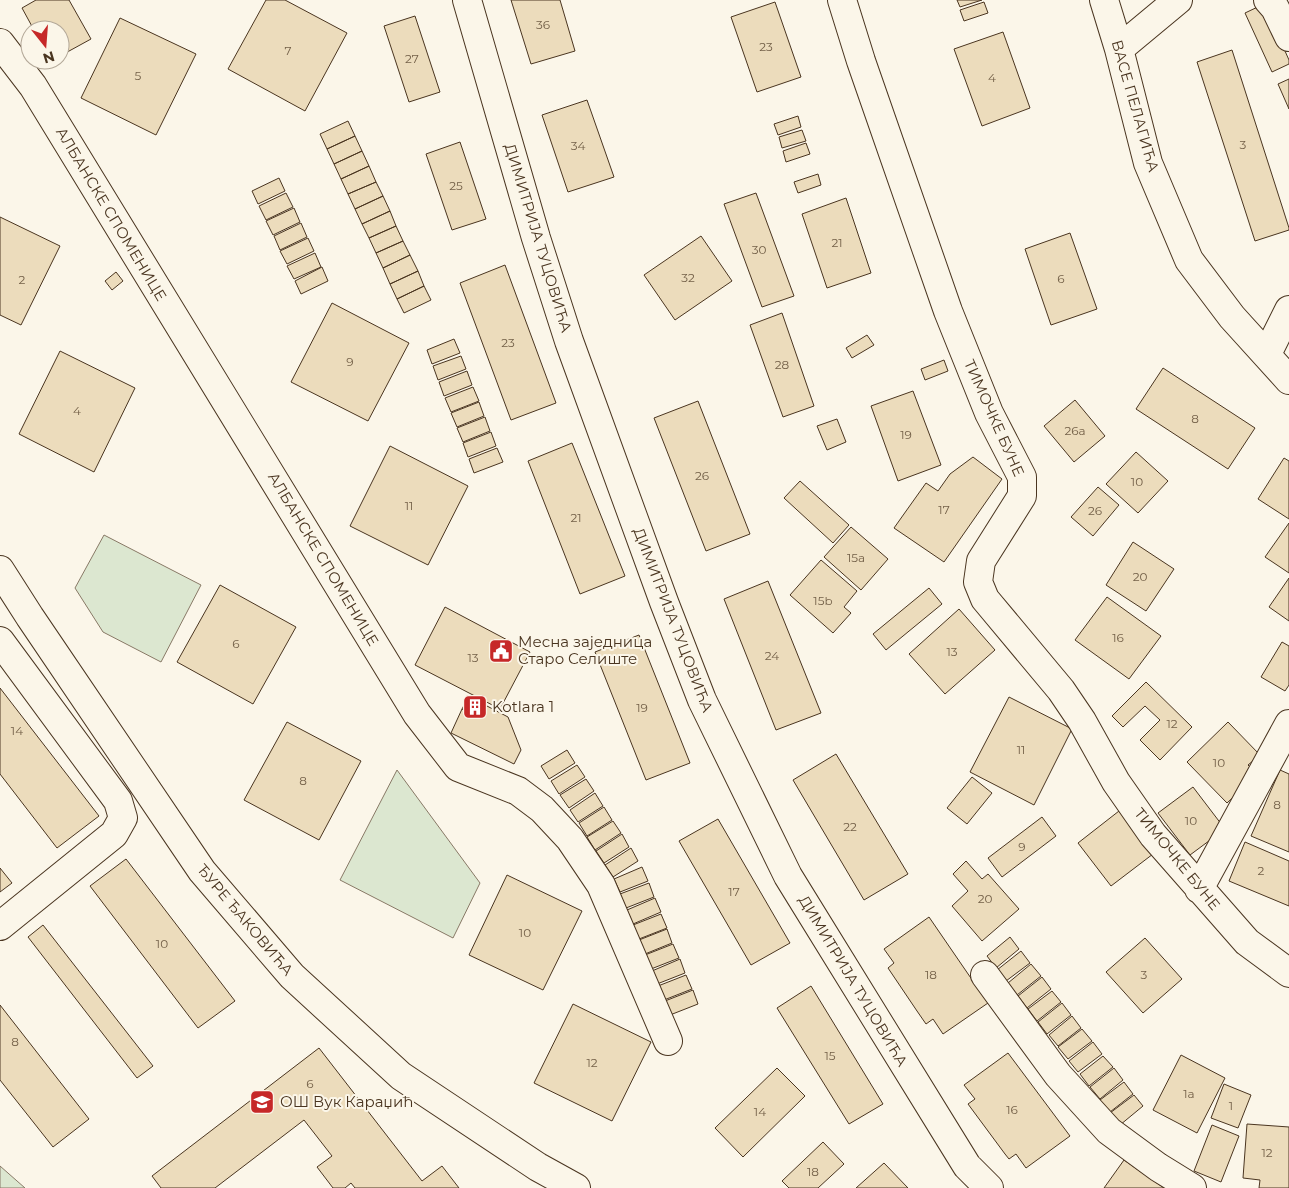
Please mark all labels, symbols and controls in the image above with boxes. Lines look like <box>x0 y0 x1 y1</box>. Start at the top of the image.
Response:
house number: 36 <box>536 17 550 32</box>
north arrow <box>20 20 70 70</box>
street label: ВАСЕ ПЕЛАГИЋА <box>1108 38 1163 174</box>
house number: 23 <box>759 39 773 54</box>
house number: 7 <box>284 43 292 58</box>
text: N <box>41 47 57 68</box>
house number: 27 <box>405 51 419 66</box>
house number: 5 <box>135 68 142 83</box>
house number: 4 <box>988 70 996 85</box>
street label: АЛБАНСКЕ СПОМЕНИЦЕ <box>52 123 171 304</box>
house number: 3 <box>1240 137 1247 152</box>
house number: 34 <box>571 138 585 153</box>
street label: ДИМИТРИЈА ТУЦОВИЋА <box>501 141 576 334</box>
house number: 25 <box>449 178 463 193</box>
house number: 21 <box>831 235 843 250</box>
house number: 30 <box>752 242 766 257</box>
house number: 32 <box>681 270 695 285</box>
house number: 6 <box>1057 271 1065 286</box>
house number: 2 <box>19 272 26 287</box>
house number: 23 <box>501 335 515 350</box>
house number: 9 <box>346 354 354 369</box>
street label: ТИМОЧКЕ БУНЕ <box>960 356 1029 479</box>
house number: 28 <box>775 357 790 372</box>
house number: 4 <box>73 403 81 418</box>
house number: 8 <box>1191 411 1199 426</box>
house number: 26a <box>1064 423 1086 438</box>
house number: 19 <box>900 427 912 442</box>
street label: АЛБАНСКЕ СПОМЕНИЦЕ <box>264 468 383 649</box>
house number: 26 <box>695 468 709 483</box>
house number: 10 <box>1131 474 1143 489</box>
house number: 11 <box>405 498 413 513</box>
house number: 17 <box>938 502 950 517</box>
house number: 26 <box>1088 503 1102 518</box>
house number: 21 <box>570 510 582 525</box>
street label: ДИМИТРИЈА ТУЦОВИЋА <box>629 525 718 715</box>
house number: 15a <box>847 550 865 565</box>
house number: 20 <box>1133 569 1147 584</box>
house number: 15b <box>813 593 833 608</box>
house number: 16 <box>1112 630 1124 645</box>
place label: Месна заједница Старо Селиште <box>518 632 652 668</box>
house number: 6 <box>232 636 240 651</box>
public building icon: Месна заједница Старо Селиште <box>488 638 514 664</box>
house number: 13 <box>946 644 958 659</box>
house number: 24 <box>765 648 779 663</box>
house number: 13 <box>467 650 479 665</box>
building icon: Kotlara 1 <box>462 694 488 720</box>
place label: Kotlara 1 <box>492 697 554 716</box>
house number: 19 <box>636 700 648 715</box>
house number: 12 <box>1166 716 1178 731</box>
house number: 14 <box>11 723 23 738</box>
house number: 11 <box>1017 742 1025 757</box>
house number: 10 <box>1213 755 1225 770</box>
house number: 8 <box>299 773 307 788</box>
house number: 8 <box>1273 797 1281 812</box>
street label: ТИМОЧКЕ БУНЕ <box>1130 804 1224 914</box>
house number: 10 <box>1185 813 1197 828</box>
house number: 22 <box>843 819 857 834</box>
house number: 9 <box>1018 839 1026 854</box>
street label: ЂУРЕ ЂАКОВИЋА <box>193 860 298 979</box>
house number: 2 <box>1258 863 1265 878</box>
house number: 17 <box>728 884 740 899</box>
house number: 20 <box>978 891 992 906</box>
street label: ДИМИТРИЈА ТУЦОВИЋА <box>795 892 912 1070</box>
house number: 10 <box>519 925 531 940</box>
house number: 10 <box>156 936 168 951</box>
house number: 18 <box>925 967 937 982</box>
house number: 3 <box>1141 967 1148 982</box>
house number: 8 <box>11 1034 19 1049</box>
house number: 15 <box>824 1048 836 1063</box>
house number: 12 <box>586 1055 598 1070</box>
house number: 6 <box>306 1076 314 1091</box>
house number: 1a <box>1183 1086 1195 1101</box>
school or university icon: ОШ Вук Караџић <box>249 1089 275 1115</box>
place label: ОШ Вук Караџић <box>280 1092 413 1111</box>
house number: 1 <box>1229 1098 1233 1113</box>
house number: 16 <box>1006 1102 1018 1117</box>
house number: 14 <box>754 1104 766 1119</box>
house number: 12 <box>1261 1145 1273 1160</box>
house number: 18 <box>807 1164 819 1179</box>

